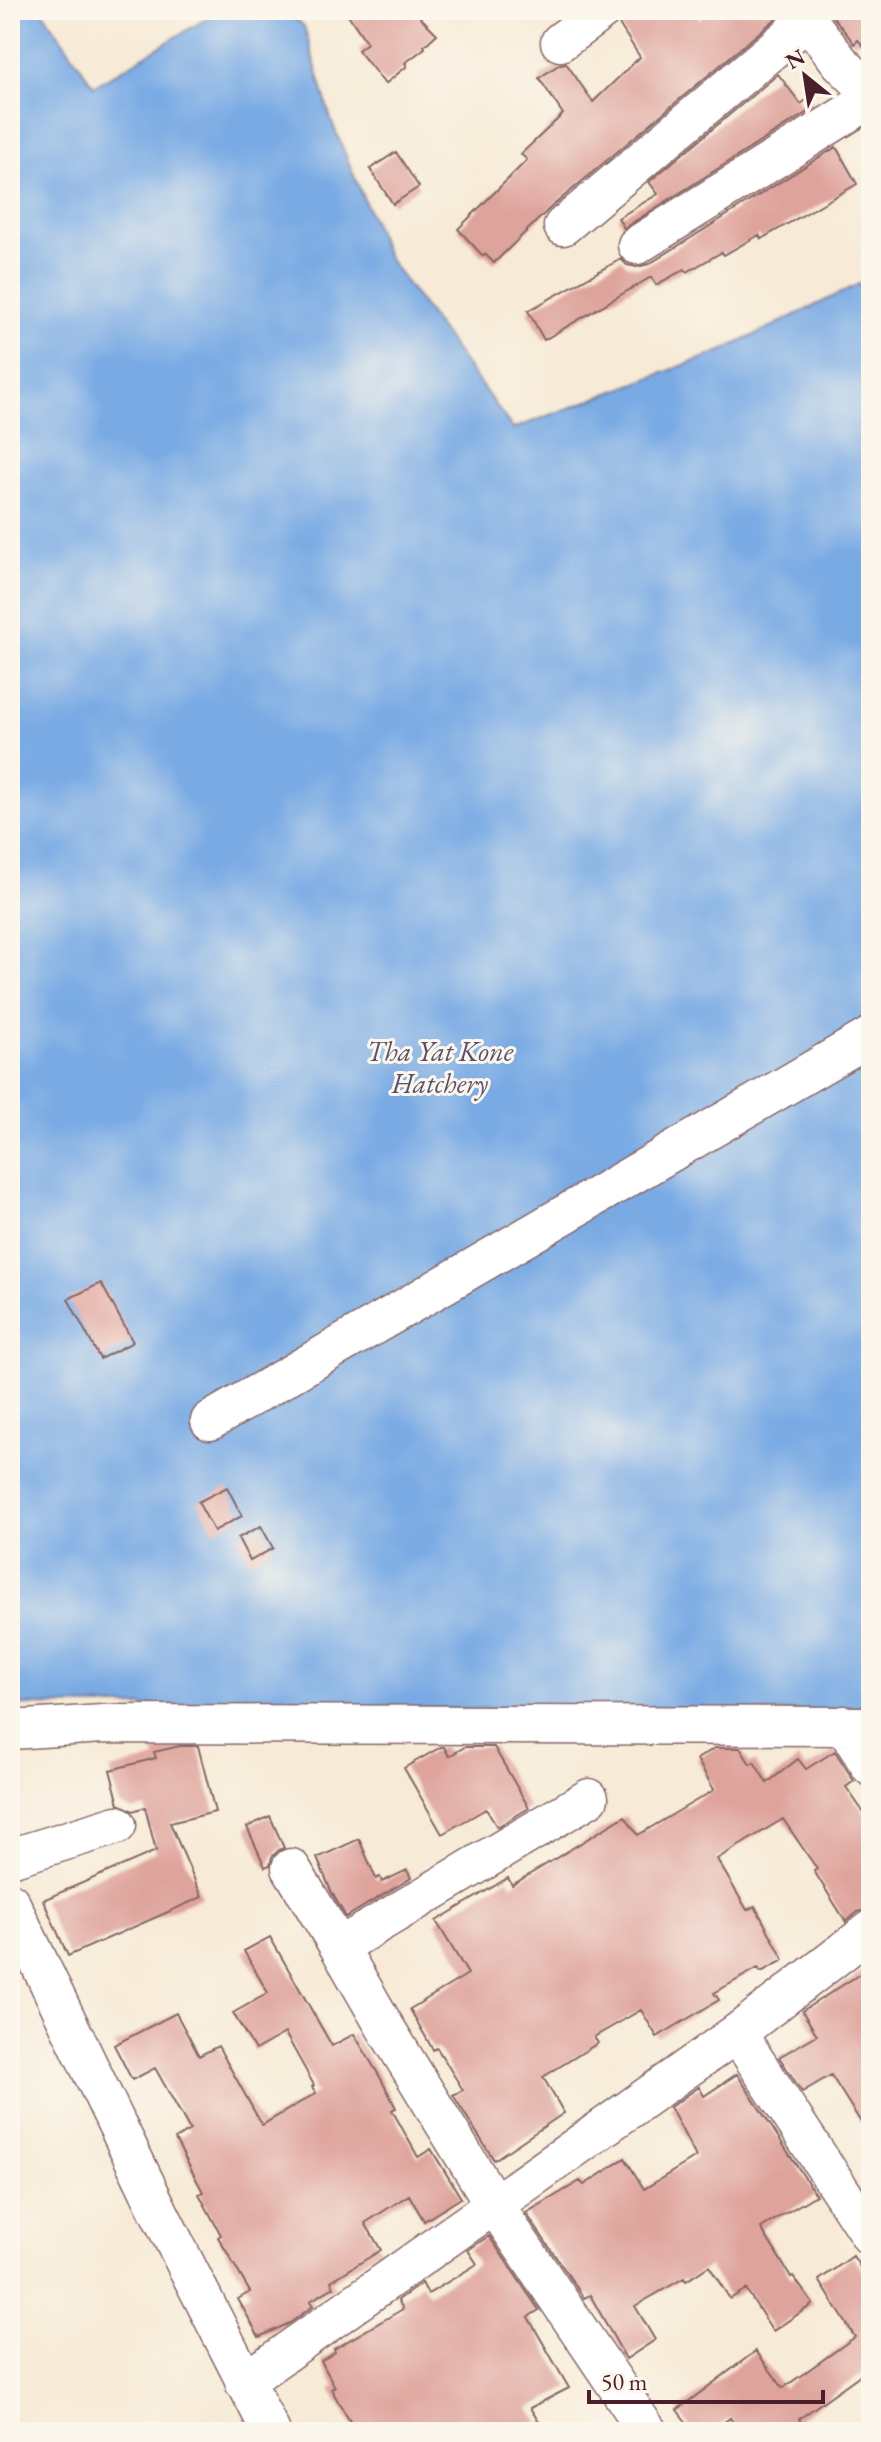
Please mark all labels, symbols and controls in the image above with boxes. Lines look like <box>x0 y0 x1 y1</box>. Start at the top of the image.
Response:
north arrow <box>765 36 845 116</box>
text: N <box>780 42 810 76</box>
water label: Tha Yat Kone Hatchery <box>367 1033 514 1101</box>
scale bar <box>589 2354 823 2404</box>
text: 50 m <box>601 2366 648 2397</box>

